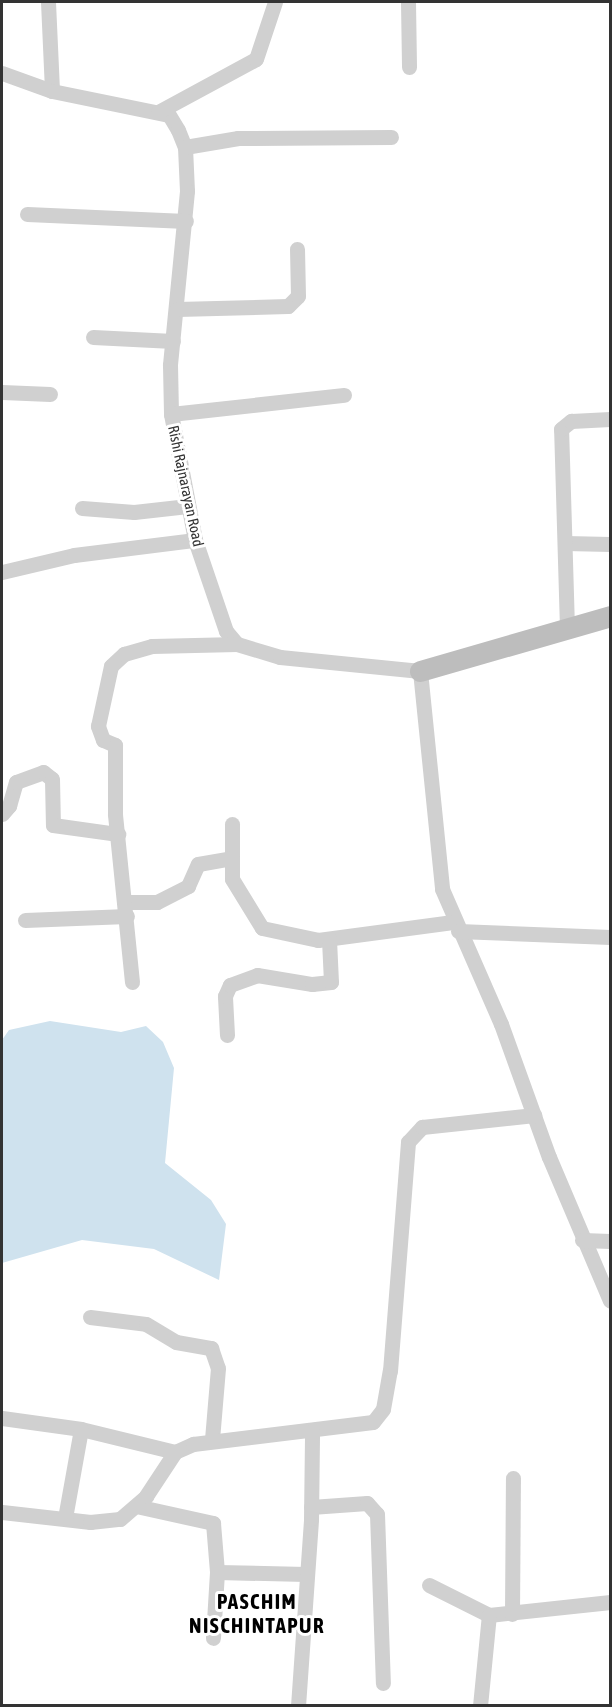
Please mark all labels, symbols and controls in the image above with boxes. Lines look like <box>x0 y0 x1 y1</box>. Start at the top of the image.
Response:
street label: Rishi Rajnarayan Road <box>164 424 208 548</box>
district label: PASCHIM NISCHINTAPUR <box>189 1588 325 1638</box>

